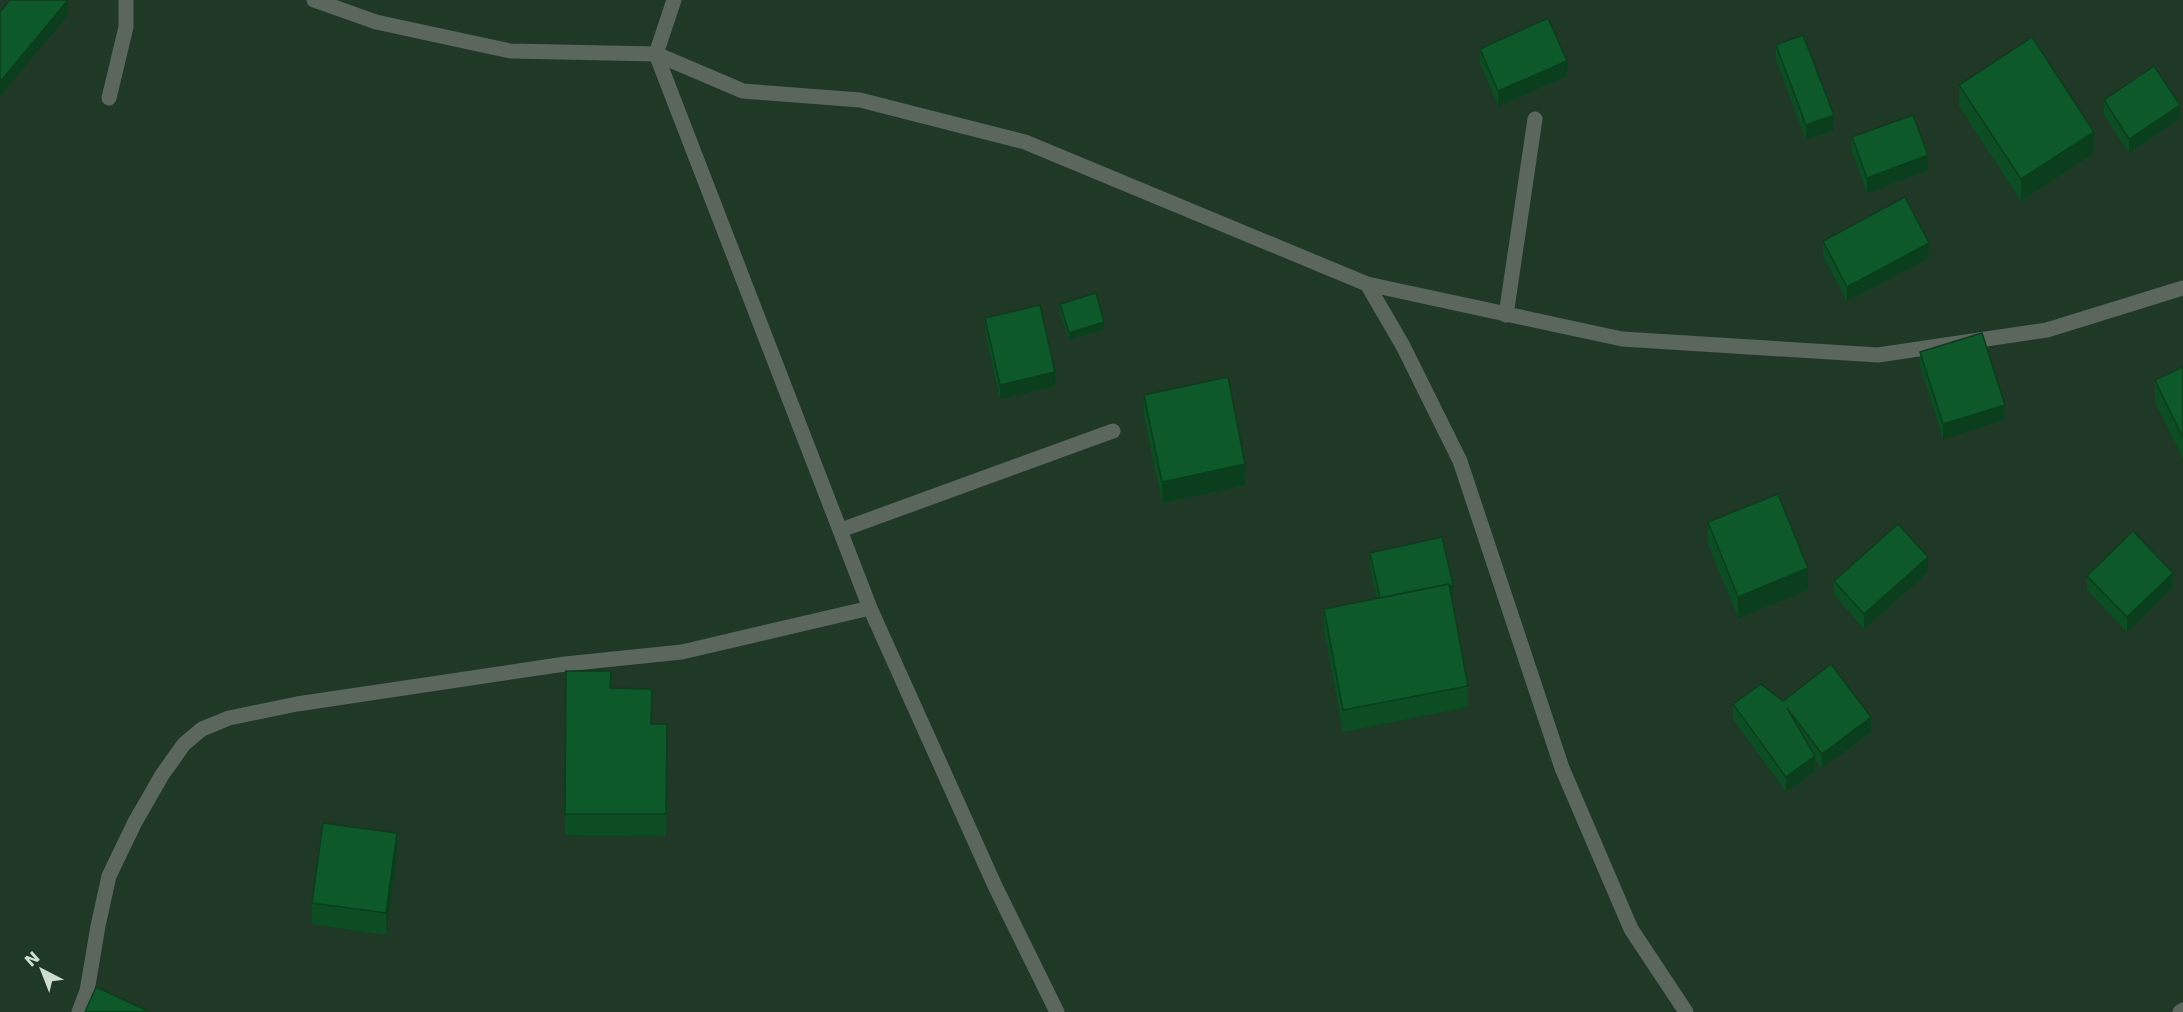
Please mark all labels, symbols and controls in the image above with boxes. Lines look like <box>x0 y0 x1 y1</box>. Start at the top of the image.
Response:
north arrow <box>12 940 72 1000</box>
text: N <box>21 948 44 971</box>

